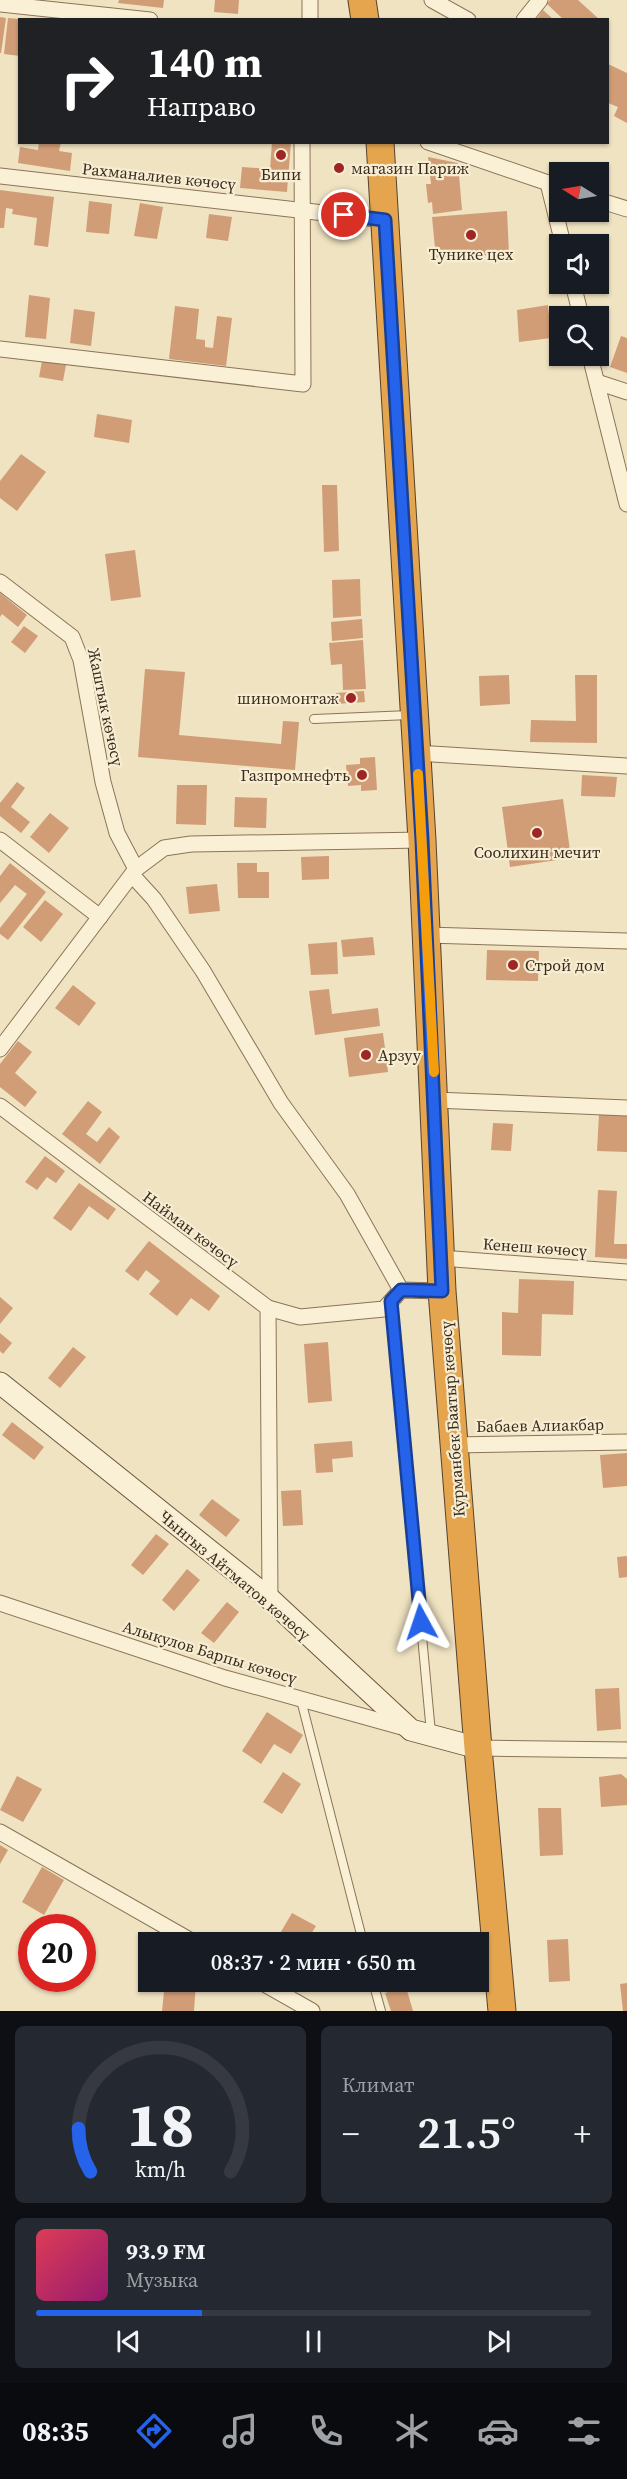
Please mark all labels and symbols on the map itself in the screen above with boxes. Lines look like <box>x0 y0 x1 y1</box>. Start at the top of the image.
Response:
marker: Бипи <box>274 148 288 162</box>
street label: Рахманалиев көчөсү <box>81 157 238 195</box>
place label: магазин Париж <box>351 157 469 179</box>
marker: магазин Париж <box>332 161 346 175</box>
north arrow <box>549 162 609 222</box>
place label: Бипи <box>261 163 301 185</box>
pin <box>318 189 369 240</box>
marker: Тунике цех <box>464 228 478 242</box>
place label: Тунике цех <box>429 243 514 265</box>
street label: Жаштык көчөсү <box>83 646 129 769</box>
place label: шиномонтаж <box>237 687 339 709</box>
marker: шиномонтаж <box>344 691 358 705</box>
place label: Газпромнефть <box>240 764 350 786</box>
marker: Газпромнефть <box>355 768 369 782</box>
marker: Соолихин мечит <box>530 826 544 840</box>
place label: Соолихин мечит <box>474 841 601 863</box>
place label: Строй дом <box>525 954 605 976</box>
marker: Строй дом <box>506 958 520 972</box>
place label: Арзуу <box>378 1044 422 1066</box>
marker: Арзуу <box>359 1048 373 1062</box>
street label: Найман көчөсү <box>138 1186 244 1273</box>
street label: Кенеш көчөсү <box>482 1232 589 1262</box>
street label: Курманбек Баатыр көчөсү <box>434 1320 470 1518</box>
street label: Бабаев Алиакбар <box>476 1413 604 1437</box>
street label: Чынгыз Айтматов көчөсү <box>154 1505 316 1646</box>
position arrow <box>389 1590 453 1654</box>
street label: Алыкулов Барпы көчөсү <box>120 1615 301 1689</box>
speed limit sign: 20 <box>18 1914 96 1992</box>

